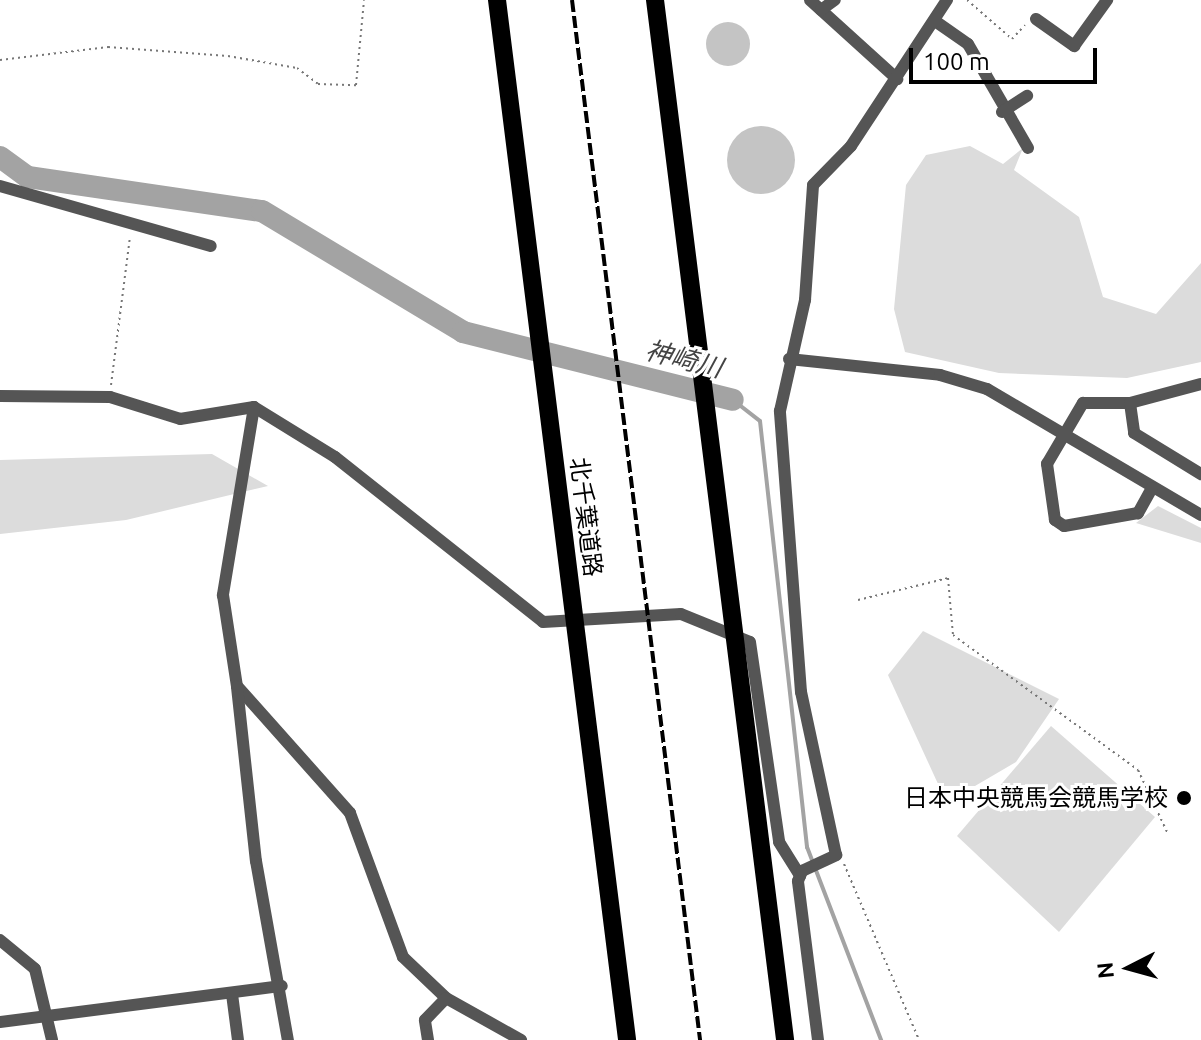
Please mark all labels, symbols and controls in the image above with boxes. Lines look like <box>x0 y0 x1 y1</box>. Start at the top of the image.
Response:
scale bar <box>913 32 1101 82</box>
text: 100 m <box>923 48 990 75</box>
water label: 神崎川 <box>642 334 726 384</box>
street label: 北千葉道路 <box>564 456 608 578</box>
place label: 日本中央競馬会競馬学校 <box>904 784 1168 812</box>
marker: 日本中央競馬会競馬学校 <box>1175 789 1193 807</box>
north arrow <box>1089 928 1169 1008</box>
text: N <box>1091 961 1118 980</box>

